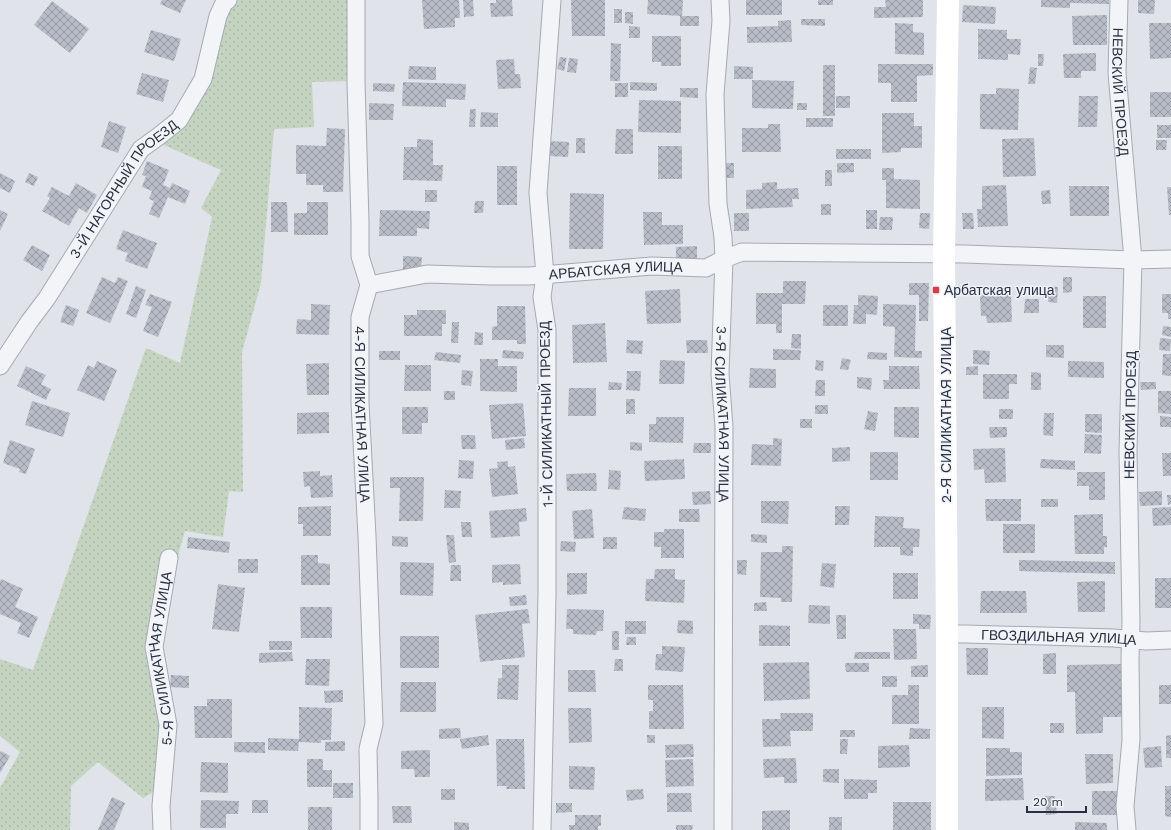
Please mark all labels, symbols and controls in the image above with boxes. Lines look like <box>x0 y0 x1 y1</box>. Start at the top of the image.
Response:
street label: НЕВСКИЙ ПРОЕЗД <box>1109 28 1132 157</box>
street label: 3-Й НАГОРНЫЙ ПРОЕЗД <box>66 116 181 261</box>
street label: АРБАТСКАЯ УЛИЦА <box>548 258 684 282</box>
place label: Арбатская улица <box>944 282 1055 298</box>
marker: Арбатская улица <box>931 285 941 295</box>
street label: 1-Й СИЛИКАТНЫЙ ПРОЕЗД <box>535 320 556 507</box>
street label: 4-Я СИЛИКАТНАЯ УЛИЦА <box>352 326 373 504</box>
street label: 3-Я СИЛИКАТНАЯ УЛИЦА <box>712 326 732 503</box>
street label: 2-Я СИЛИКАТНАЯ УЛИЦА <box>938 326 954 503</box>
street label: НЕВСКИЙ ПРОЕЗД <box>1120 350 1139 479</box>
street label: 5-Я СИЛИКАТНАЯ УЛИЦА <box>145 569 176 746</box>
street label: ГВОЗДИЛЬНАЯ УЛИЦА <box>981 626 1138 648</box>
scale bar <box>1027 788 1086 814</box>
text: 20 m <box>1033 795 1063 809</box>

